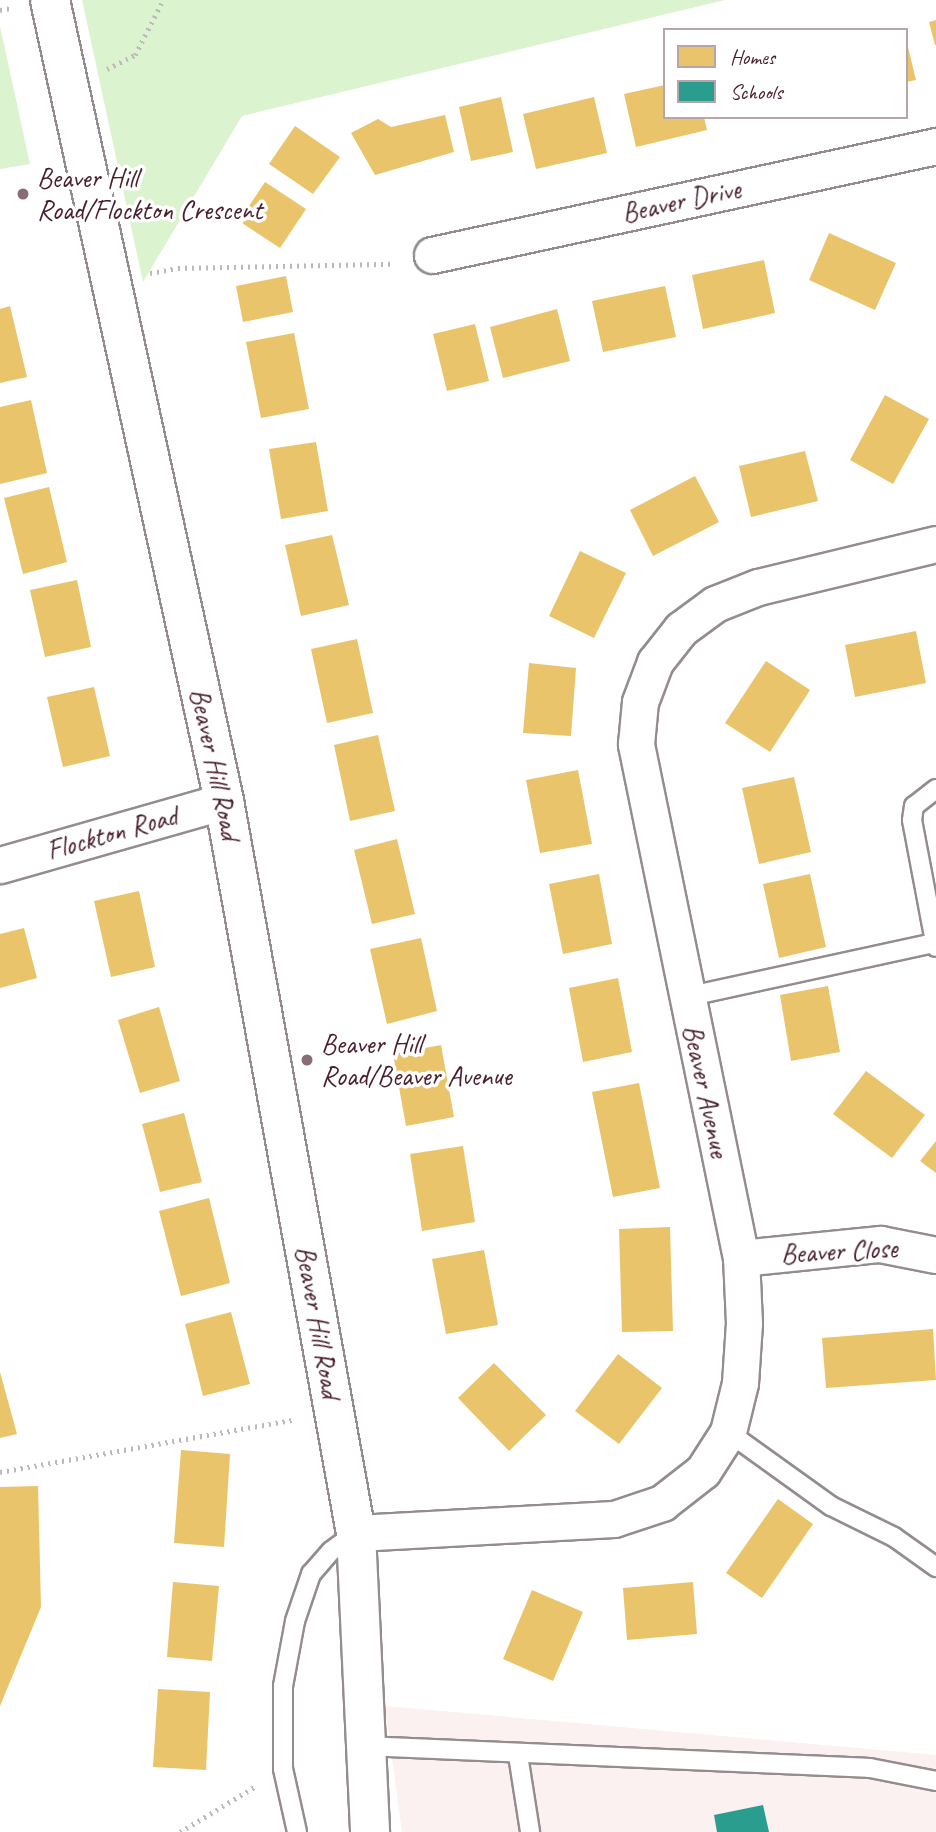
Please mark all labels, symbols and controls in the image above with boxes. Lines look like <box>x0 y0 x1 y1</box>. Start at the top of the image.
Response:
legend <box>663 28 908 119</box>
text: Homes <box>730 44 775 70</box>
text: Schools <box>730 79 782 105</box>
place label: Beaver Hill Road/Flockton Crescent <box>37 161 263 227</box>
street label: Beaver Drive <box>619 172 743 230</box>
marker: Beaver Hill Road/Flockton Crescent <box>15 186 31 202</box>
street label: Beaver Hill Road <box>183 685 247 843</box>
street label: Flockton Road <box>43 798 181 868</box>
street label: Beaver Avenue <box>676 1022 736 1160</box>
place label: Beaver Hill Road/Beaver Avenue <box>321 1027 512 1093</box>
marker: Beaver Hill Road/Beaver Avenue <box>299 1052 315 1068</box>
street label: Beaver Close <box>780 1231 898 1271</box>
street label: Beaver Hill Road <box>288 1243 348 1401</box>

